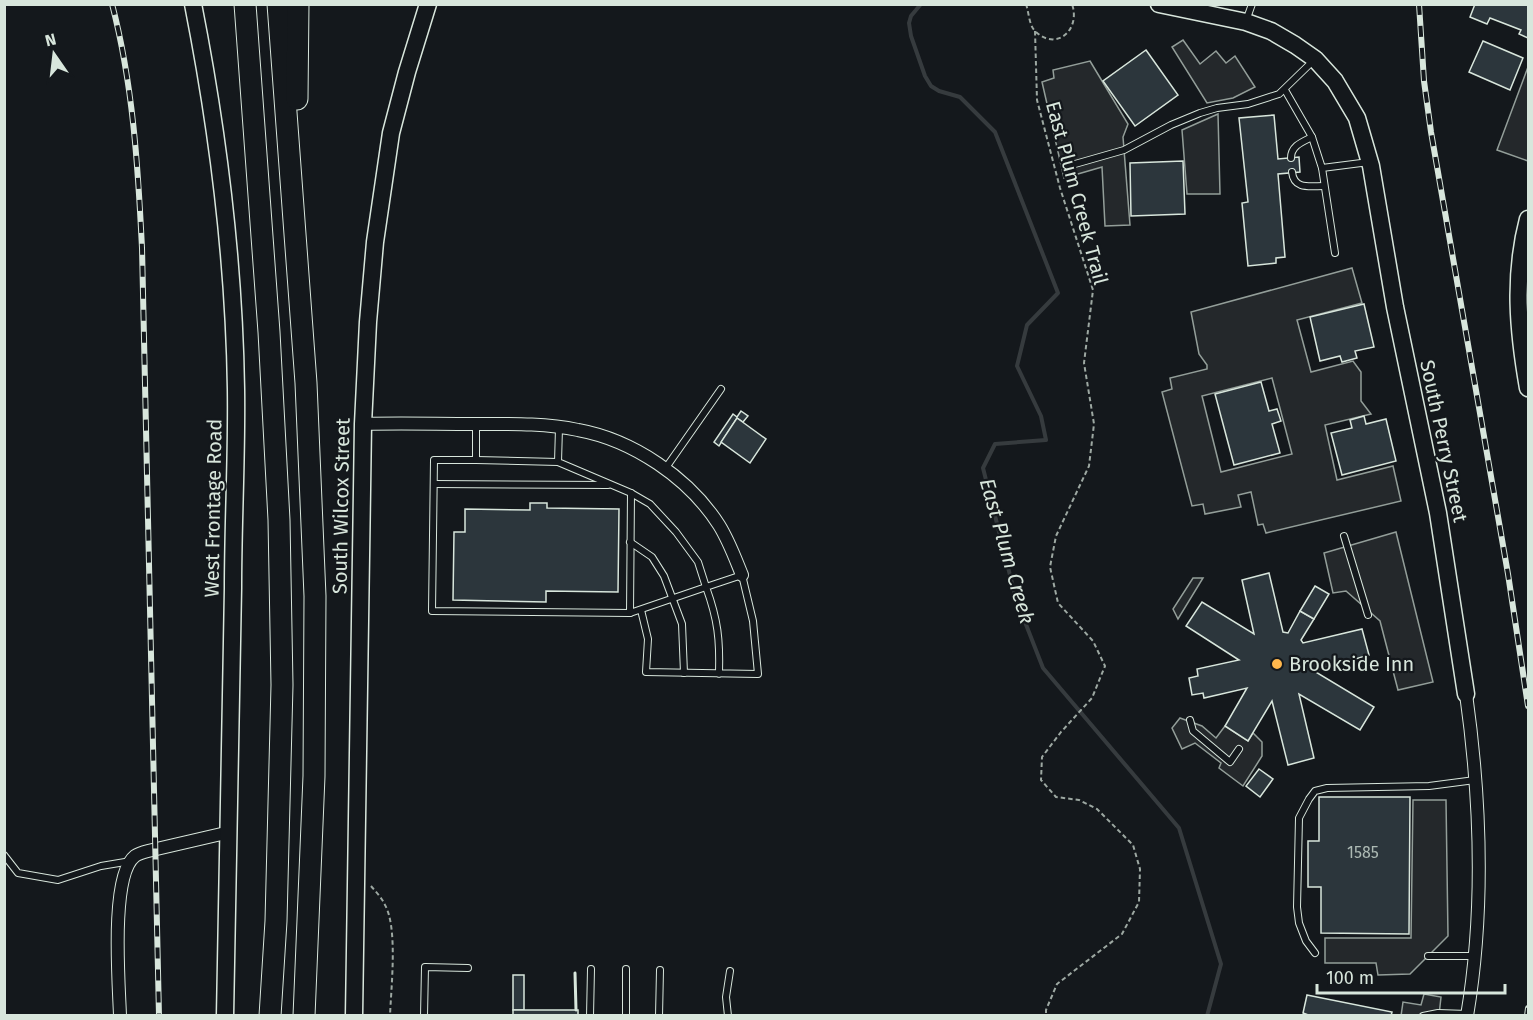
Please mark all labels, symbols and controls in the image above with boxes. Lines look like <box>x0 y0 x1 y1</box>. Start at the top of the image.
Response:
north arrow <box>24 24 84 84</box>
text: N <box>43 29 58 50</box>
street label: East Plum Creek Trail <box>1041 99 1113 287</box>
street label: South Perry Street <box>1415 358 1473 525</box>
street label: South Wilcox Street <box>327 417 355 594</box>
street label: West Frontage Road <box>199 418 227 598</box>
water label: East Plum Creek <box>974 475 1040 627</box>
place label: Brookside Inn <box>1289 652 1414 676</box>
marker: Brookside Inn <box>1270 657 1284 671</box>
house number: 1585 <box>1347 843 1379 862</box>
scale bar <box>1317 957 1504 995</box>
text: 100 m <box>1326 967 1374 989</box>

